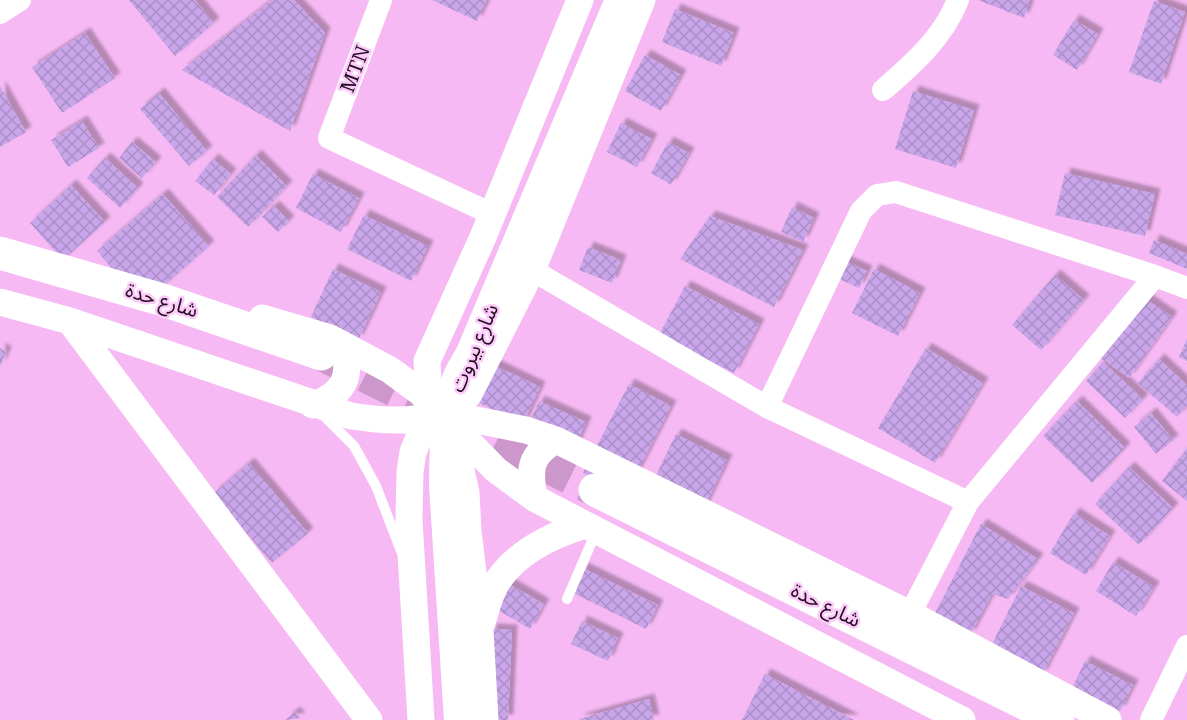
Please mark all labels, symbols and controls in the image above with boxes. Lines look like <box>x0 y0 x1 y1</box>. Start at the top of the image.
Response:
street label: MTN <box>335 42 375 96</box>
street label: شارع حدة <box>122 278 201 325</box>
street label: شارع بيروت <box>445 300 506 397</box>
street label: شارع حدة <box>786 578 865 635</box>

